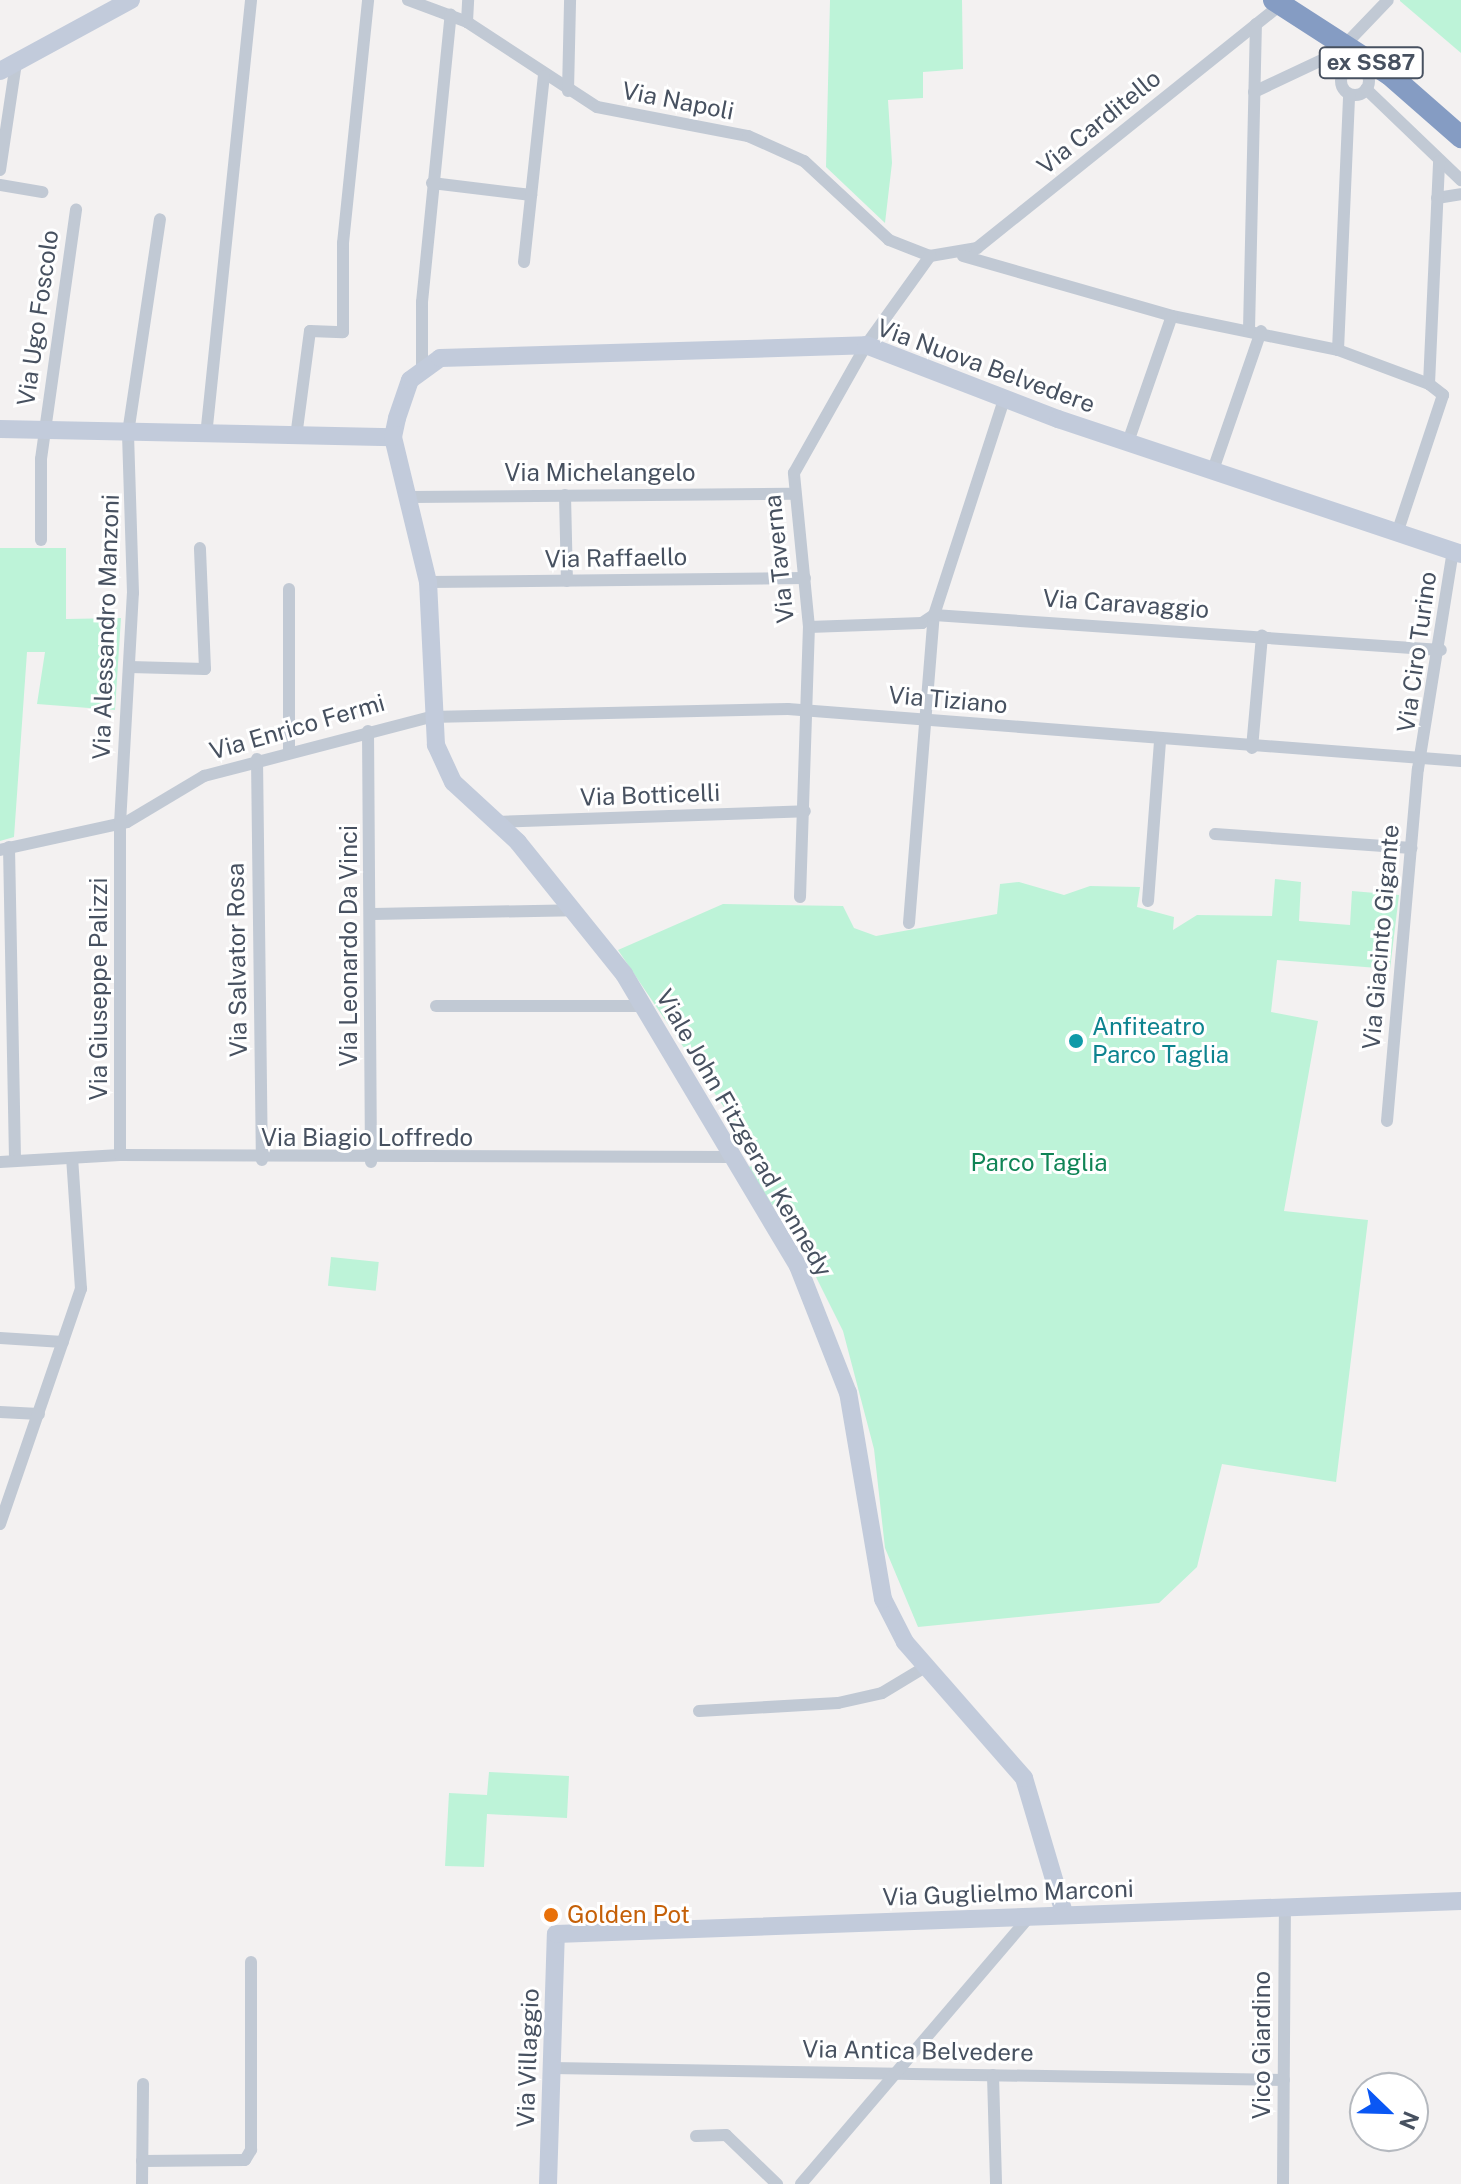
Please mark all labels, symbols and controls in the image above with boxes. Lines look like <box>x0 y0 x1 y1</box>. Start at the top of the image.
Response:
road number: ex SS87 <box>1317 45 1425 81</box>
street label: Via Carditello <box>1032 64 1166 180</box>
street label: Via Napoli <box>620 76 736 126</box>
street label: Via Ugo Foscolo <box>11 228 65 408</box>
street label: Via Nuova Belvedere <box>873 313 1099 419</box>
street label: Via Michelangelo <box>504 459 696 487</box>
street label: Via Taverna <box>758 493 800 625</box>
street label: Via Alessandro Manzoni <box>87 494 125 760</box>
street label: Via Raffaello <box>544 542 688 574</box>
street label: Via Ciro Turino <box>1391 570 1443 734</box>
street label: Via Caravaggio <box>1042 584 1210 624</box>
street label: Via Tiziano <box>887 680 1009 720</box>
street label: Via Enrico Fermi <box>206 688 388 766</box>
street label: Via Botticelli <box>579 778 721 812</box>
street label: Via Giacinto Gigante <box>1357 823 1405 1051</box>
street label: Via Leonardo Da Vinci <box>335 825 363 1067</box>
street label: Via Salvator Rosa <box>221 863 253 1057</box>
street label: Via Giuseppe Palizzi <box>85 877 113 1101</box>
street label: Viale John Fitzgerad Kennedy <box>650 984 838 1282</box>
place label: Anfiteatro Parco Taglia <box>1092 1013 1229 1069</box>
marker: Anfiteatro Parco Taglia <box>1067 1032 1085 1050</box>
street label: Via Biagio Loffredo <box>261 1124 473 1152</box>
park label: Parco Taglia <box>970 1149 1108 1177</box>
street label: Via Guglielmo Marconi <box>882 1874 1134 1912</box>
place label: Golden Pot <box>567 1901 690 1929</box>
marker: Golden Pot <box>542 1906 560 1924</box>
street label: Vico Giardino <box>1248 1971 1276 2119</box>
street label: Via Villaggio <box>511 1988 545 2128</box>
street label: Via Antica Belvedere <box>802 2035 1034 2067</box>
north arrow <box>1349 2072 1429 2152</box>
text: N <box>1394 2108 1425 2134</box>

